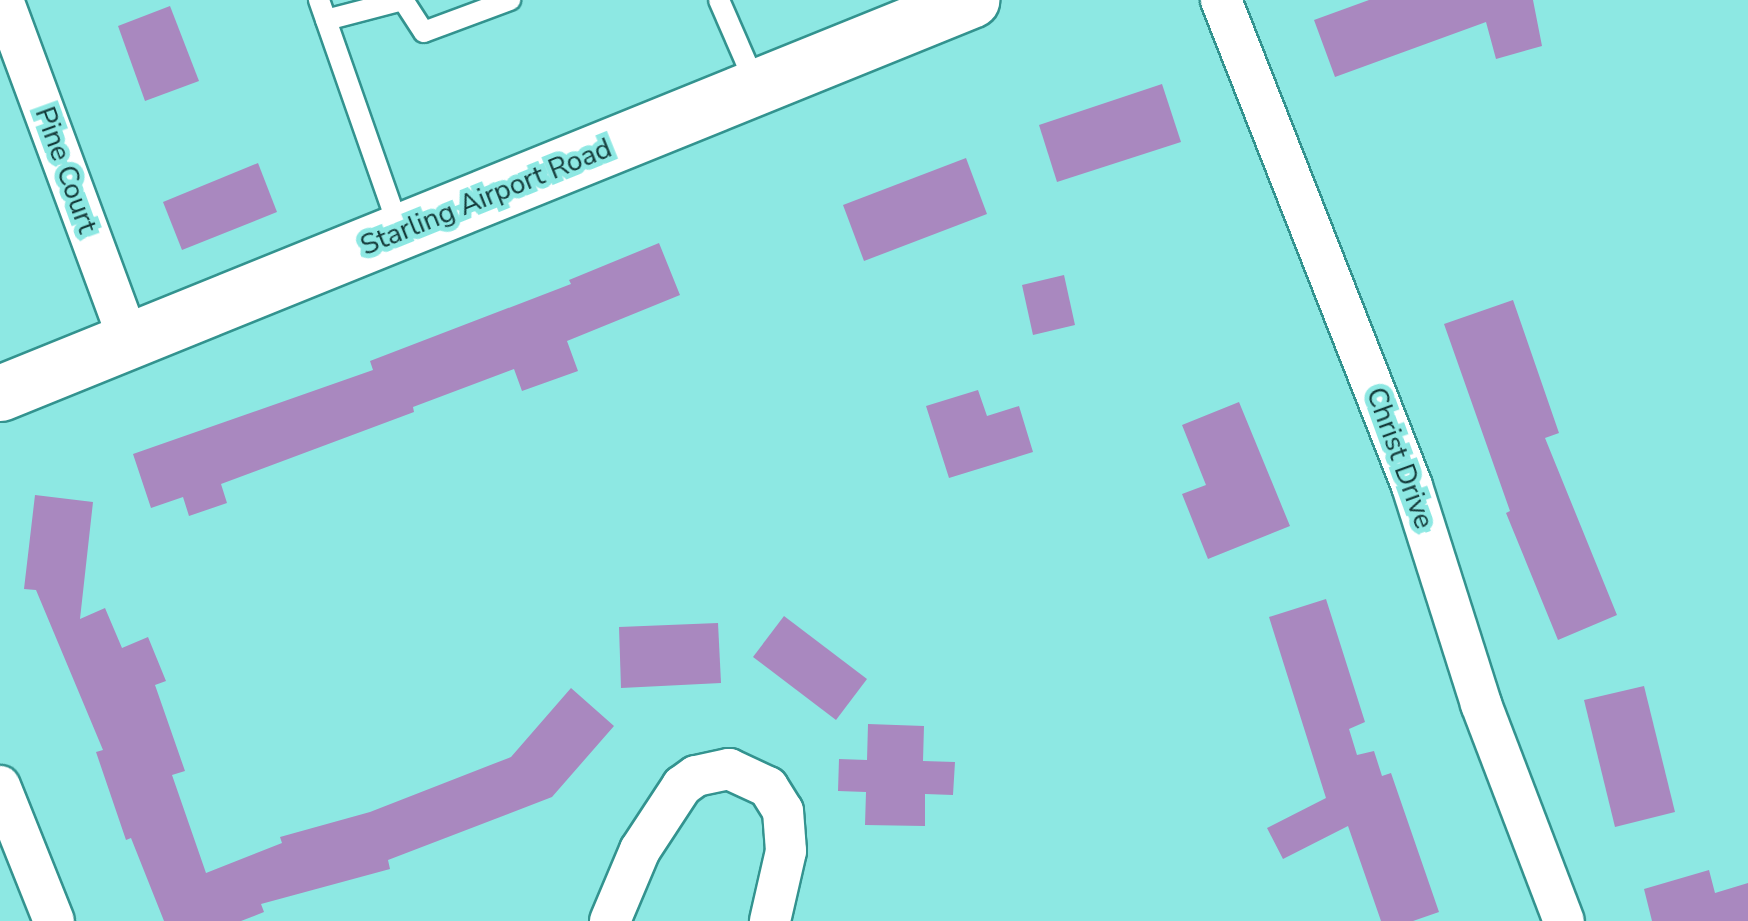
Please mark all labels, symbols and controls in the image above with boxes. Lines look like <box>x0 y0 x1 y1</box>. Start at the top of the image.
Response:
street label: Pine Court <box>28 102 104 238</box>
street label: Starling Airport Road <box>356 131 616 263</box>
street label: Christ Drive <box>1359 383 1441 533</box>

